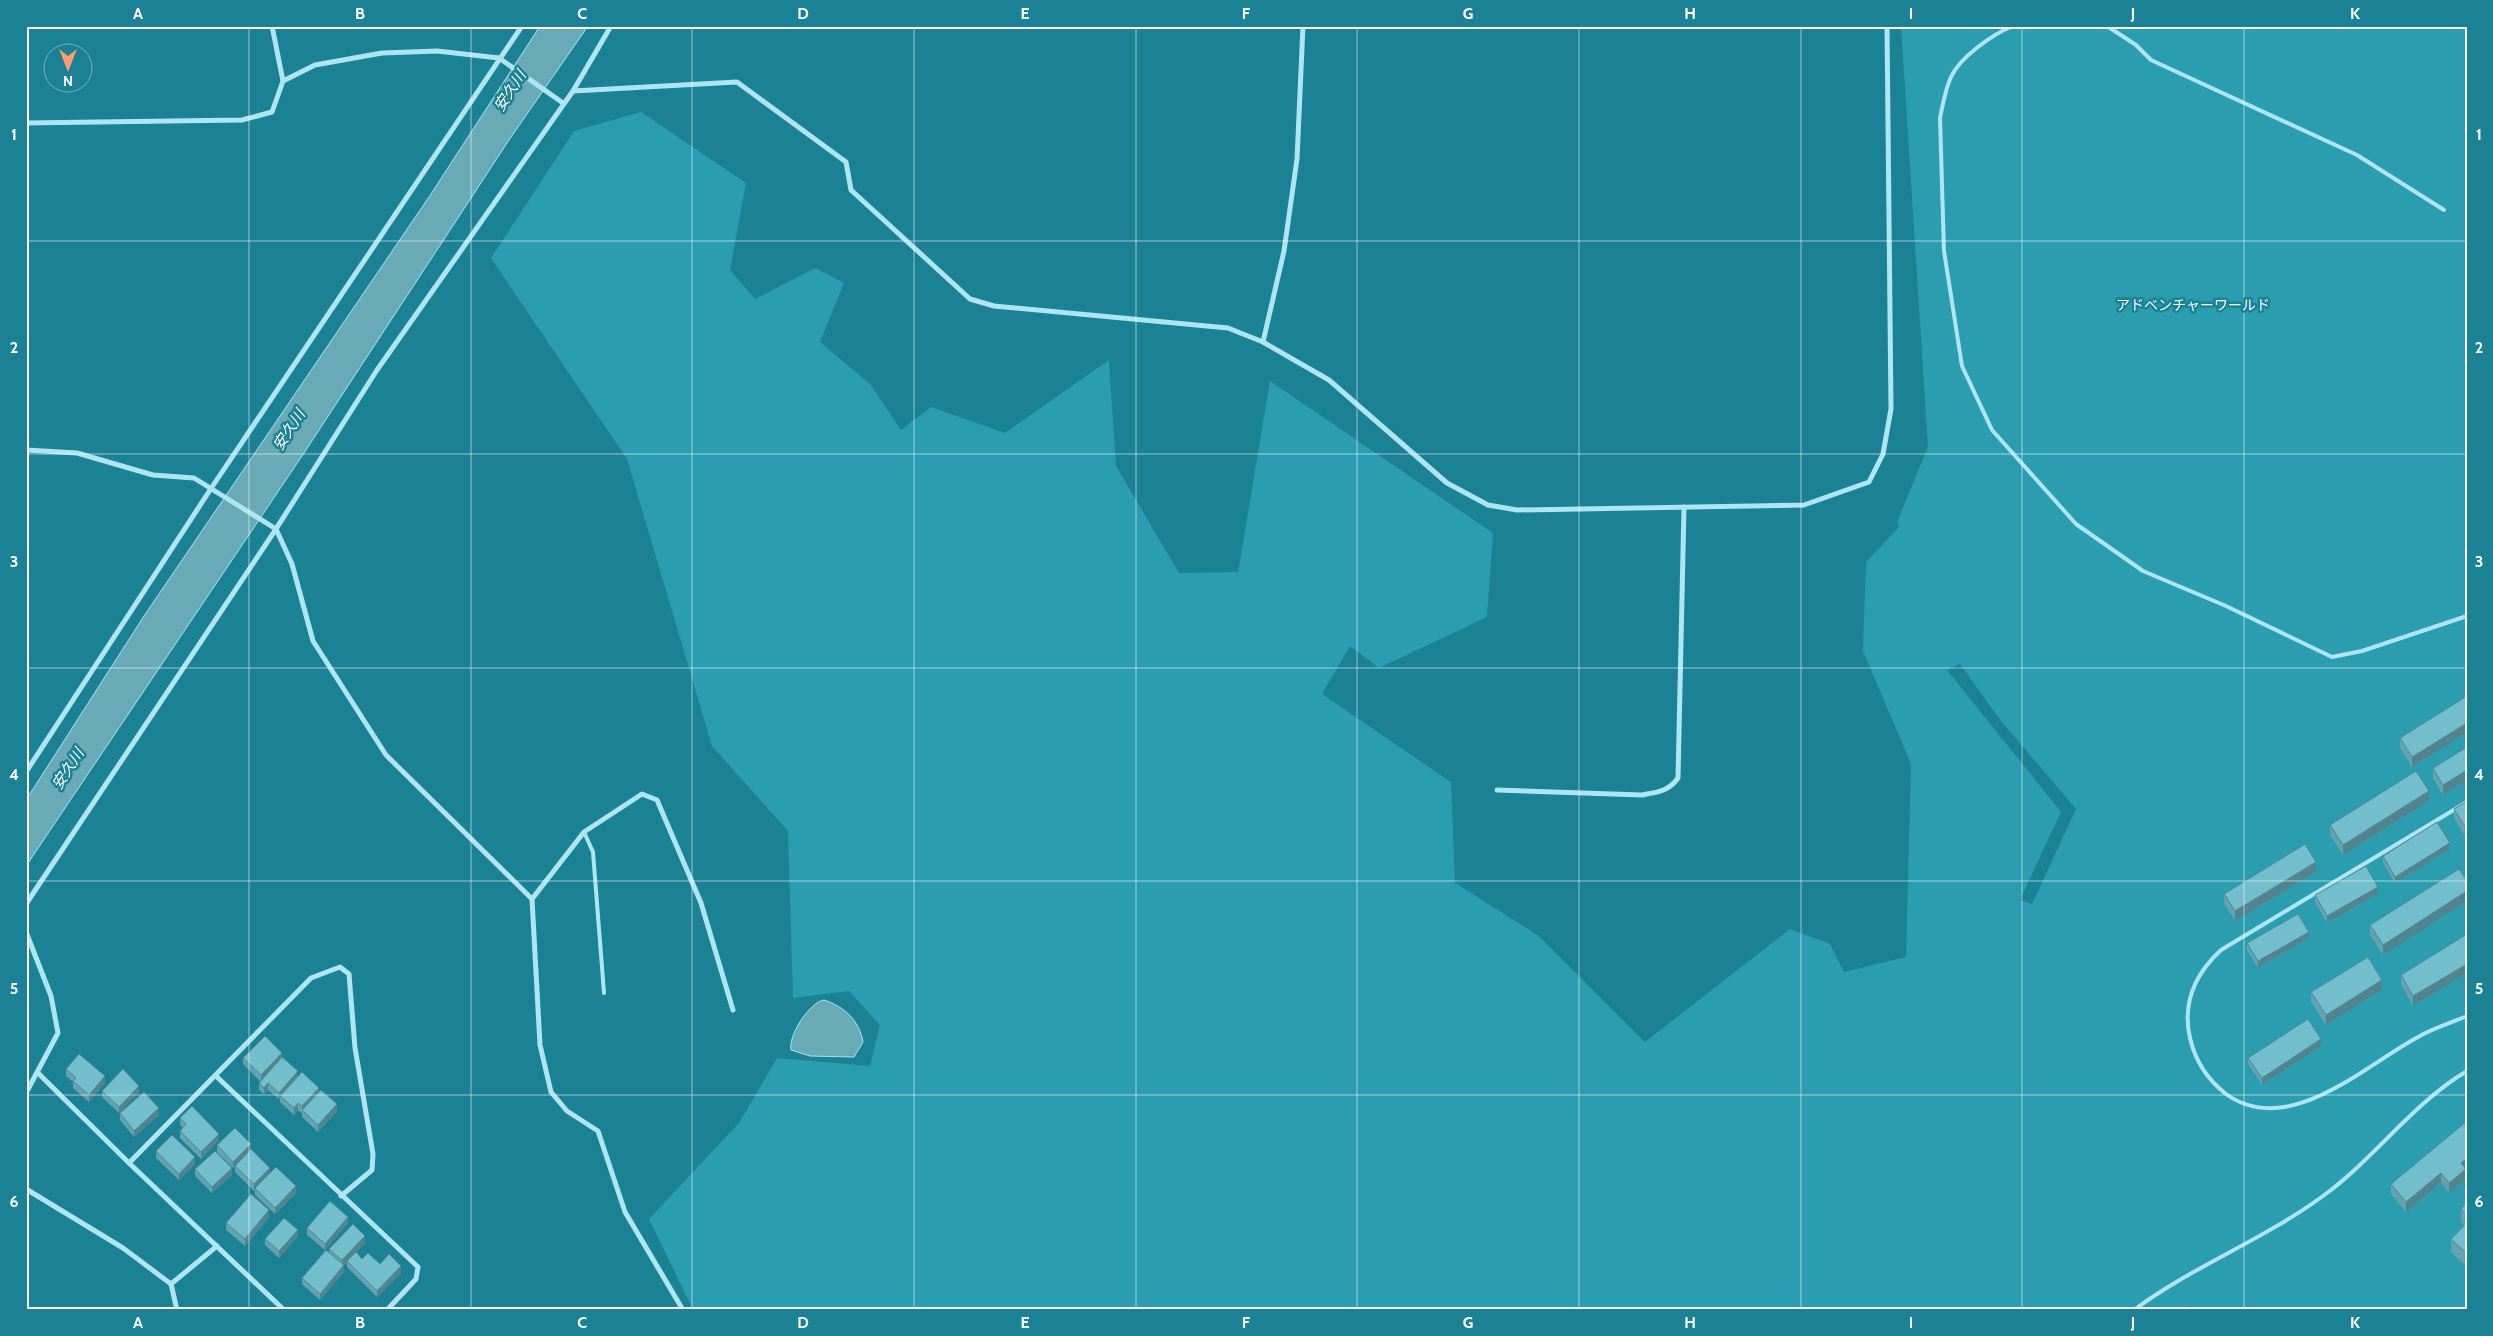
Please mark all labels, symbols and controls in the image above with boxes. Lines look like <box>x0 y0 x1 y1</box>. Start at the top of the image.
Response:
text: A <box>133 4 143 23</box>
text: B <box>355 4 365 23</box>
text: C <box>577 4 587 23</box>
text: D <box>797 4 809 23</box>
text: E <box>1020 4 1030 23</box>
text: F <box>1242 4 1251 23</box>
text: G <box>1463 4 1473 23</box>
text: H <box>1684 4 1696 23</box>
text: I <box>1909 4 1913 23</box>
text: J <box>2130 4 2135 23</box>
text: K <box>2350 4 2360 23</box>
north arrow <box>42 42 92 92</box>
water label: 安久川 <box>490 66 531 115</box>
text: N <box>63 72 73 90</box>
text: 1 <box>11 125 17 144</box>
text: 1 <box>2476 125 2482 144</box>
park label: アドベンチャーワールド <box>2116 296 2270 314</box>
text: 2 <box>10 338 18 357</box>
text: 2 <box>2475 338 2483 357</box>
water label: 安久川 <box>269 405 310 454</box>
text: 3 <box>10 552 18 571</box>
text: 3 <box>2475 552 2483 571</box>
water label: 安久川 <box>48 744 89 793</box>
text: 4 <box>9 765 19 784</box>
text: 4 <box>2474 765 2484 784</box>
text: 5 <box>10 979 18 998</box>
text: 5 <box>2475 979 2483 998</box>
text: 6 <box>10 1192 19 1211</box>
text: 6 <box>2475 1192 2484 1211</box>
text: A <box>133 1313 143 1332</box>
text: B <box>355 1313 365 1332</box>
text: C <box>577 1313 587 1332</box>
text: D <box>797 1313 809 1332</box>
text: E <box>1020 1313 1030 1332</box>
text: F <box>1242 1313 1251 1332</box>
text: G <box>1463 1313 1473 1332</box>
text: H <box>1684 1313 1696 1332</box>
text: I <box>1909 1313 1913 1332</box>
text: J <box>2130 1313 2135 1332</box>
text: K <box>2350 1313 2360 1332</box>

